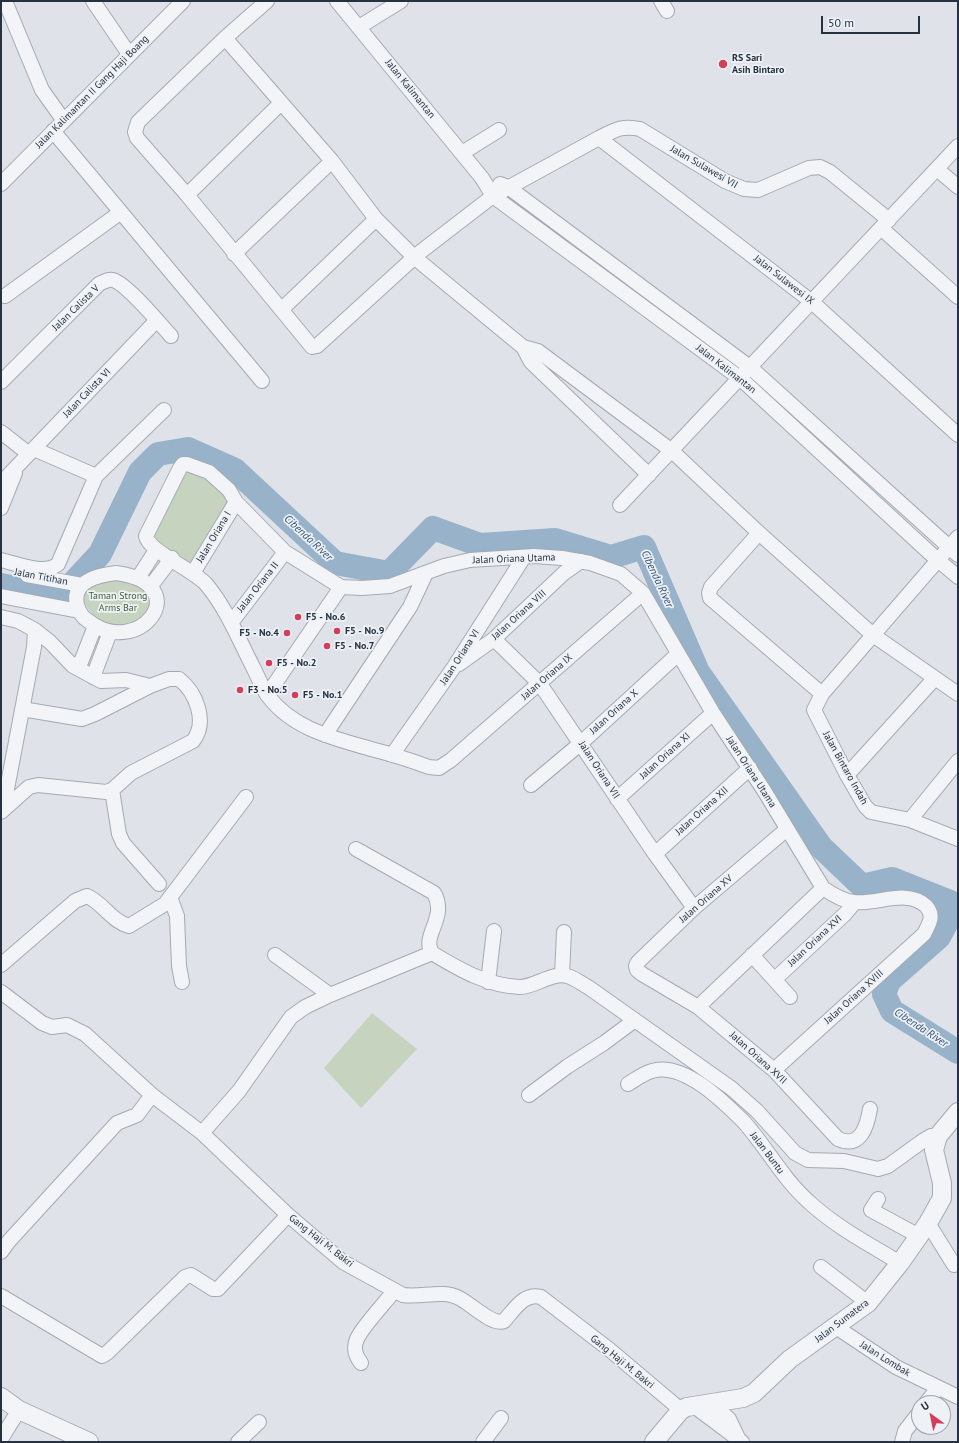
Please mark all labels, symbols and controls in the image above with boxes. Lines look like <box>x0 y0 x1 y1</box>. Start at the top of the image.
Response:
scale bar <box>823 8 922 34</box>
text: 50 m <box>828 15 854 30</box>
street label: Jalan Kalimantan II Gang Haji Boang <box>33 33 151 151</box>
place label: RS Sari Asih Bintaro <box>732 52 784 76</box>
street label: Jalan Kalimantan <box>382 57 438 121</box>
marker: RS Sari Asih Bintaro <box>717 58 729 70</box>
street label: Jalan Sulawesi VII <box>668 143 740 191</box>
street label: Jalan Sulawesi IX <box>751 253 817 307</box>
street label: Jalan Calista V <box>50 283 102 333</box>
street label: Jalan Kalimantan <box>694 342 758 396</box>
street label: Jalan Calista VI <box>61 366 113 420</box>
street label: Jalan Oriana I <box>194 509 234 565</box>
water label: Cibenda River <box>281 512 335 564</box>
water label: Cibenda River <box>638 548 676 610</box>
street label: Jalan Oriana Utama <box>472 552 556 566</box>
street label: Jalan Oriana II <box>235 559 281 615</box>
street label: Jalan Titihan <box>13 566 69 588</box>
street label: Jalan Oriana VIII <box>489 587 549 643</box>
park label: Taman Strong Arms Bar <box>89 590 147 614</box>
place label: F5 - No.6 <box>306 611 345 623</box>
marker: F5 - No.6 <box>293 612 303 622</box>
place label: F5 - No.9 <box>345 625 384 637</box>
marker: F5 - No.9 <box>332 626 342 636</box>
place label: F5 - No.4 <box>240 627 279 639</box>
street label: Jalan Oriana VI <box>438 627 482 687</box>
marker: F5 - No.4 <box>282 628 292 638</box>
place label: F5 - No.7 <box>335 640 374 652</box>
marker: F5 - No.7 <box>322 641 332 651</box>
street label: Jalan Oriana IX <box>519 651 575 703</box>
place label: F5 - No.2 <box>277 657 316 669</box>
marker: F5 - No.2 <box>264 658 274 668</box>
place label: F3 - No.5 <box>248 684 287 696</box>
marker: F3 - No.5 <box>235 685 245 695</box>
street label: Jalan Oriana X <box>587 687 641 737</box>
place label: F5 - No.1 <box>303 689 342 701</box>
marker: F5 - No.1 <box>290 690 300 700</box>
street label: Jalan Bintaro Indah <box>820 729 870 807</box>
street label: Jalan Oriana XI <box>637 730 693 782</box>
street label: Jalan Oriana Utama <box>723 734 779 810</box>
street label: Jalan Oriana VII <box>576 739 622 801</box>
street label: Jalan Oriana XII <box>673 784 731 838</box>
street label: Jalan Oriana XV <box>677 873 735 925</box>
street label: Jalan Oriana XVI <box>785 913 845 969</box>
street label: Jalan Oriana XVIII <box>822 967 886 1027</box>
water label: Cibenda River <box>892 1006 950 1050</box>
street label: Jalan Oriana XVII <box>727 1029 789 1087</box>
street label: Jalan Buntu <box>747 1130 787 1176</box>
street label: Gang Haji M. Bakri <box>286 1212 356 1270</box>
street label: Jalan Sumatera <box>813 1297 871 1345</box>
street label: Gang Haji M. Bakri <box>588 1333 656 1391</box>
street label: Jalan Lombak <box>858 1339 912 1379</box>
north arrow <box>911 1395 951 1435</box>
text: U <box>918 1398 932 1414</box>

